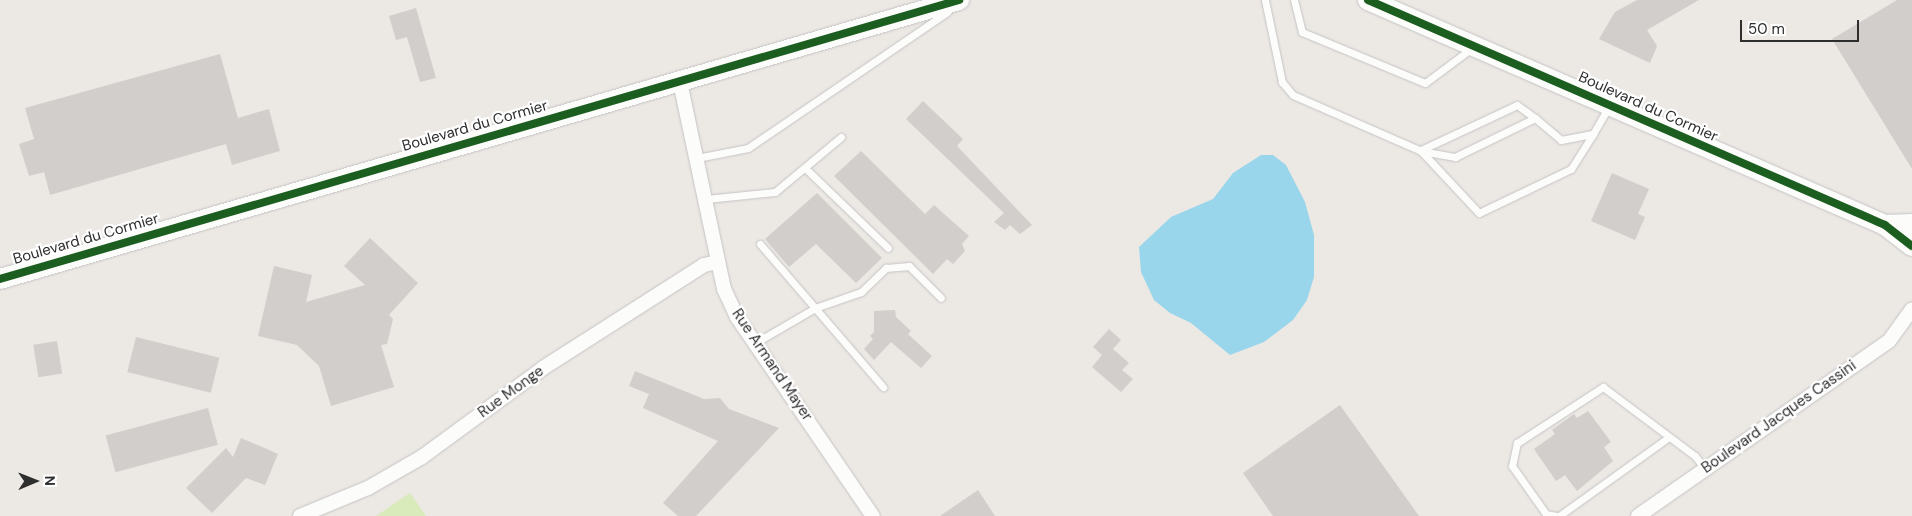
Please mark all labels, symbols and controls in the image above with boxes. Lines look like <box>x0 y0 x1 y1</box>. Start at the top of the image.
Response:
scale bar <box>1742 10 1861 42</box>
text: 50 m <box>1748 19 1785 39</box>
street label: Boulevard du Cormier <box>1576 68 1720 146</box>
street label: Boulevard du Cormier <box>400 97 550 155</box>
street label: Boulevard du Cormier <box>11 210 161 268</box>
street label: Rue Armand Mayer <box>728 306 816 424</box>
street label: Boulevard Jacques Cassini <box>1698 357 1860 477</box>
street label: Rue Monge <box>475 362 547 422</box>
north arrow <box>10 456 60 506</box>
text: N <box>41 475 59 486</box>

